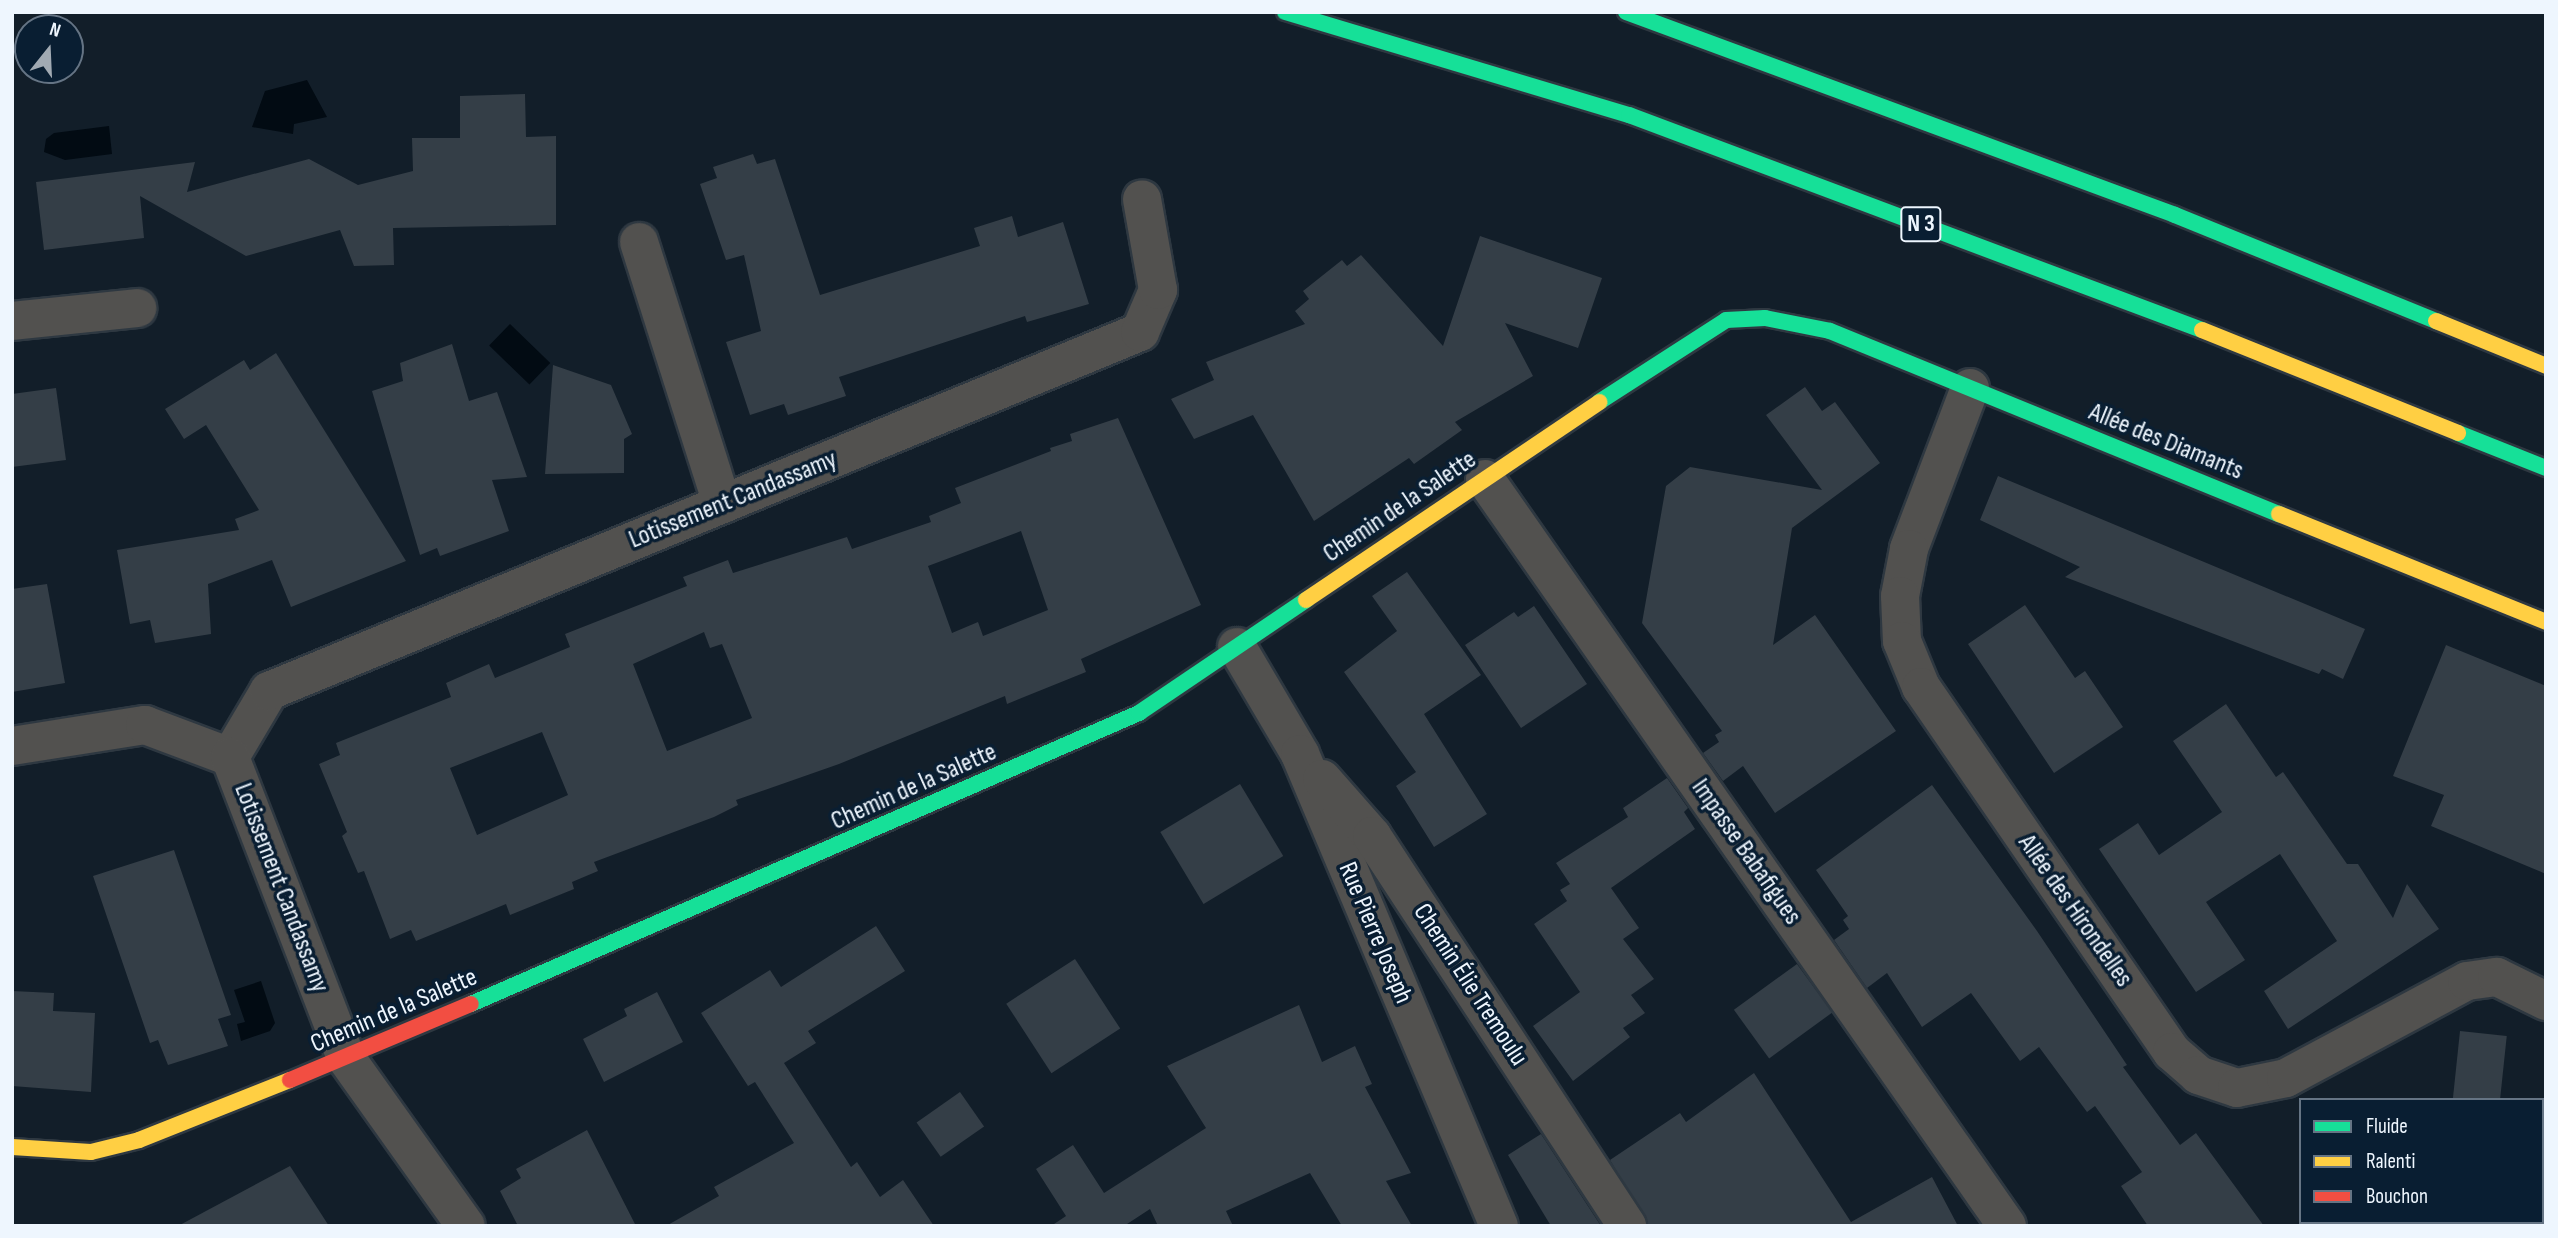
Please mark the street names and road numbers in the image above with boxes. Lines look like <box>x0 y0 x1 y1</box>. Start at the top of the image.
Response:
road number: N 3 <box>1900 204 1942 244</box>
street label: Allée des Diamants <box>2084 397 2248 487</box>
street label: Lotissement Candassamy <box>625 444 841 556</box>
street label: Chemin de la Salette <box>1318 444 1482 570</box>
street label: Chemin de la Salette <box>826 737 1002 837</box>
street label: Impasse Babafigues <box>1684 773 1808 931</box>
street label: Lotissement Candassamy <box>227 779 335 997</box>
street label: Allée des Hirondelles <box>2011 829 2139 993</box>
street label: Rue Pierre Joseph <box>1331 858 1419 1008</box>
street label: Chemin Élie Tremoulu <box>1406 898 1534 1072</box>
street label: Chemin de la Salette <box>306 962 482 1060</box>

